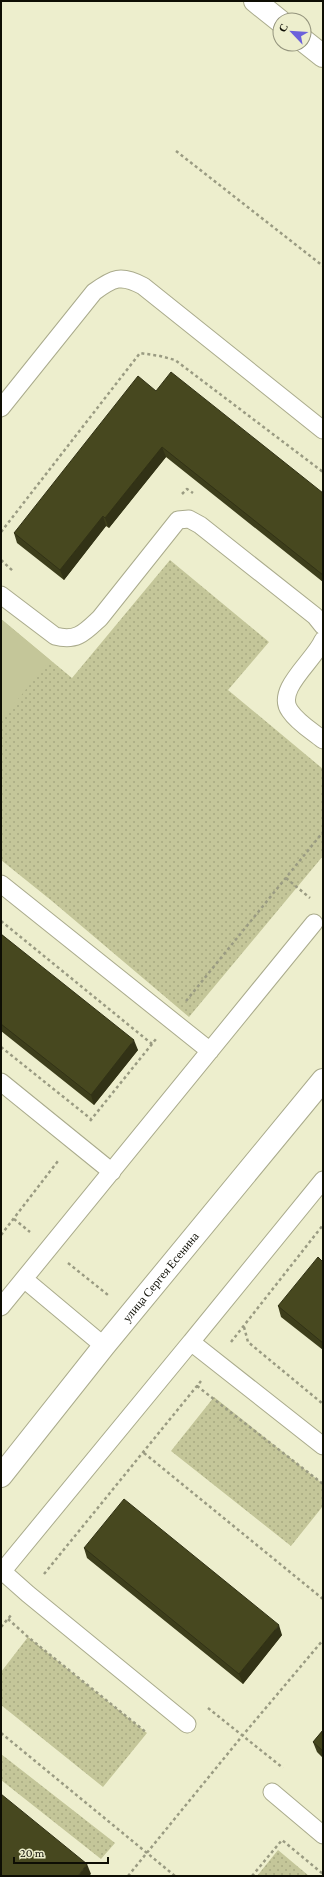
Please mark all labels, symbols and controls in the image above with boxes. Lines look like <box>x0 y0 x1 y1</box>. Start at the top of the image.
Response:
north arrow <box>272 12 312 52</box>
text: С <box>276 22 290 34</box>
street label: улица Сергея Есенина <box>120 1229 202 1325</box>
scale bar <box>14 1839 108 1865</box>
text: 20 m <box>20 1846 45 1860</box>

